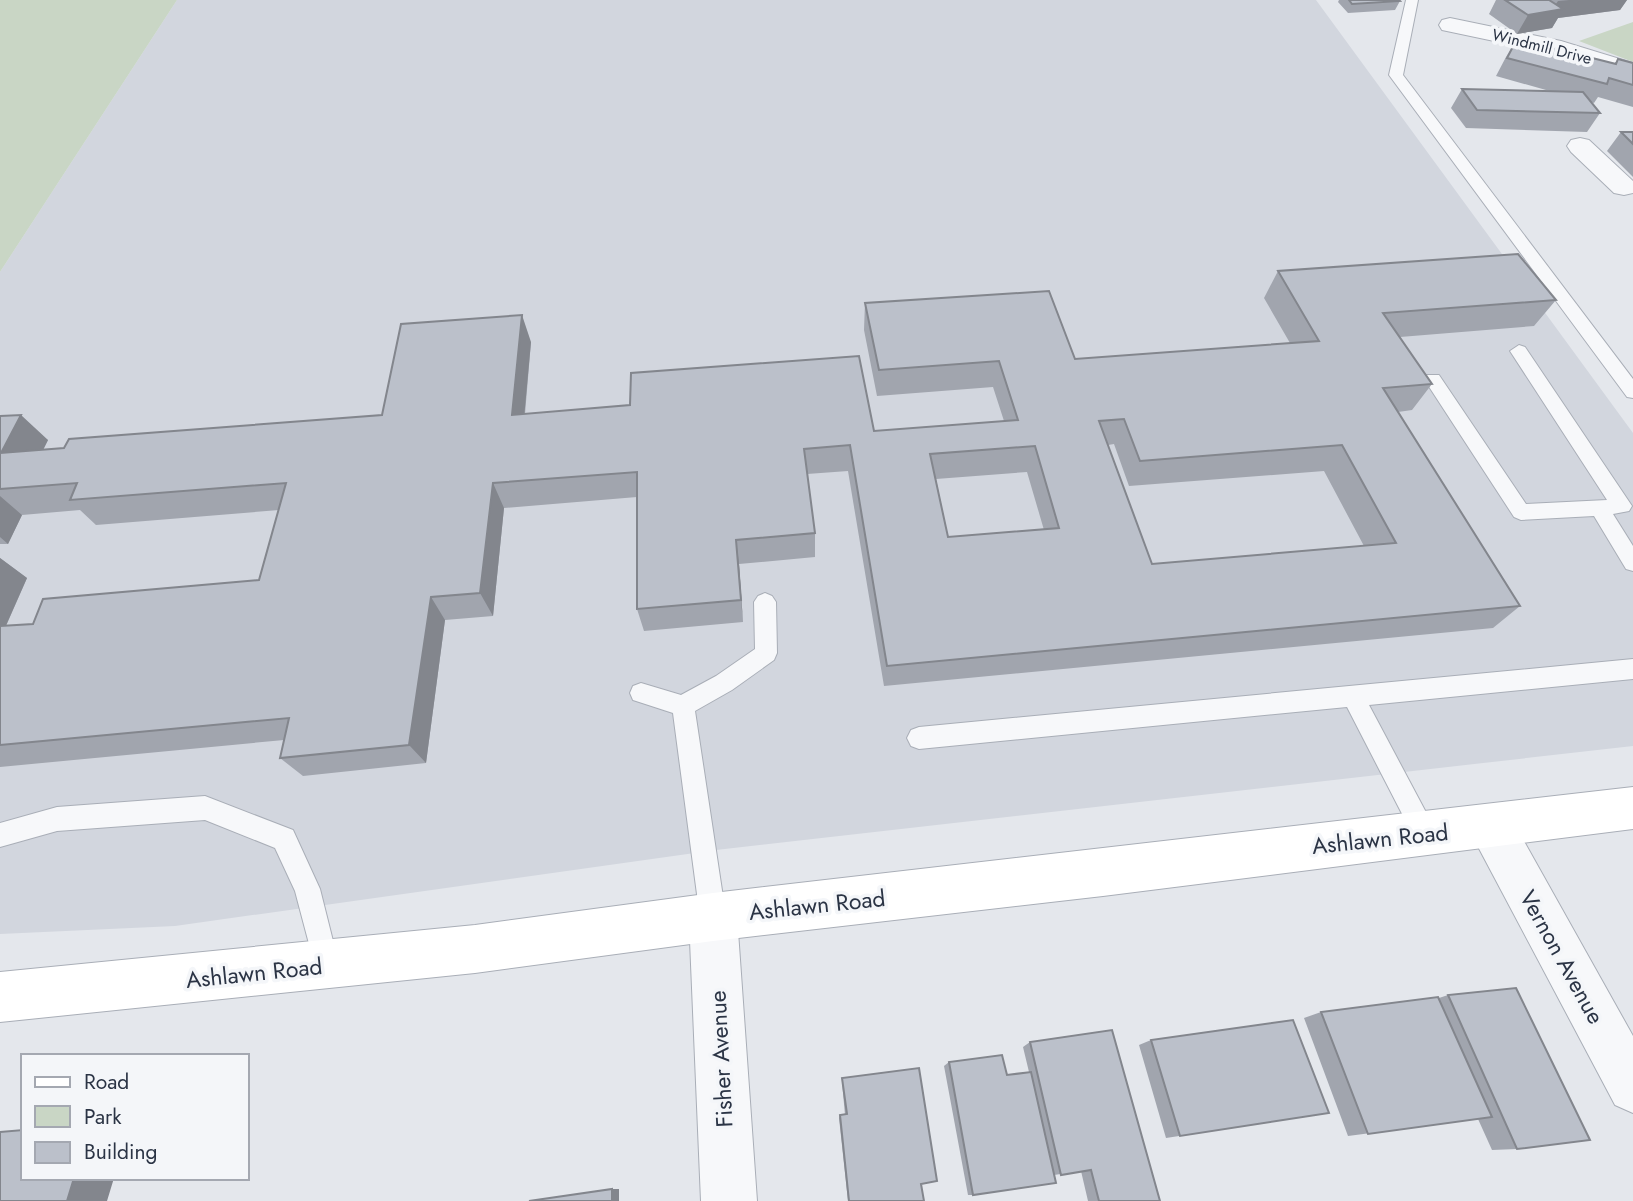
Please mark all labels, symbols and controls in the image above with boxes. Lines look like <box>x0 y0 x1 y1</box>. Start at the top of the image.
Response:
street label: Windmill Drive <box>1490 23 1594 70</box>
street label: Ashlawn Road <box>1310 815 1450 863</box>
street label: Ashlawn Road <box>747 881 887 929</box>
street label: Vernon Avenue <box>1511 884 1613 1030</box>
street label: Ashlawn Road <box>184 949 324 997</box>
street label: Fisher Avenue <box>700 990 742 1128</box>
legend <box>21 1054 248 1180</box>
text: Road <box>84 1067 129 1097</box>
text: Park <box>84 1102 122 1132</box>
text: Building <box>84 1137 157 1167</box>

